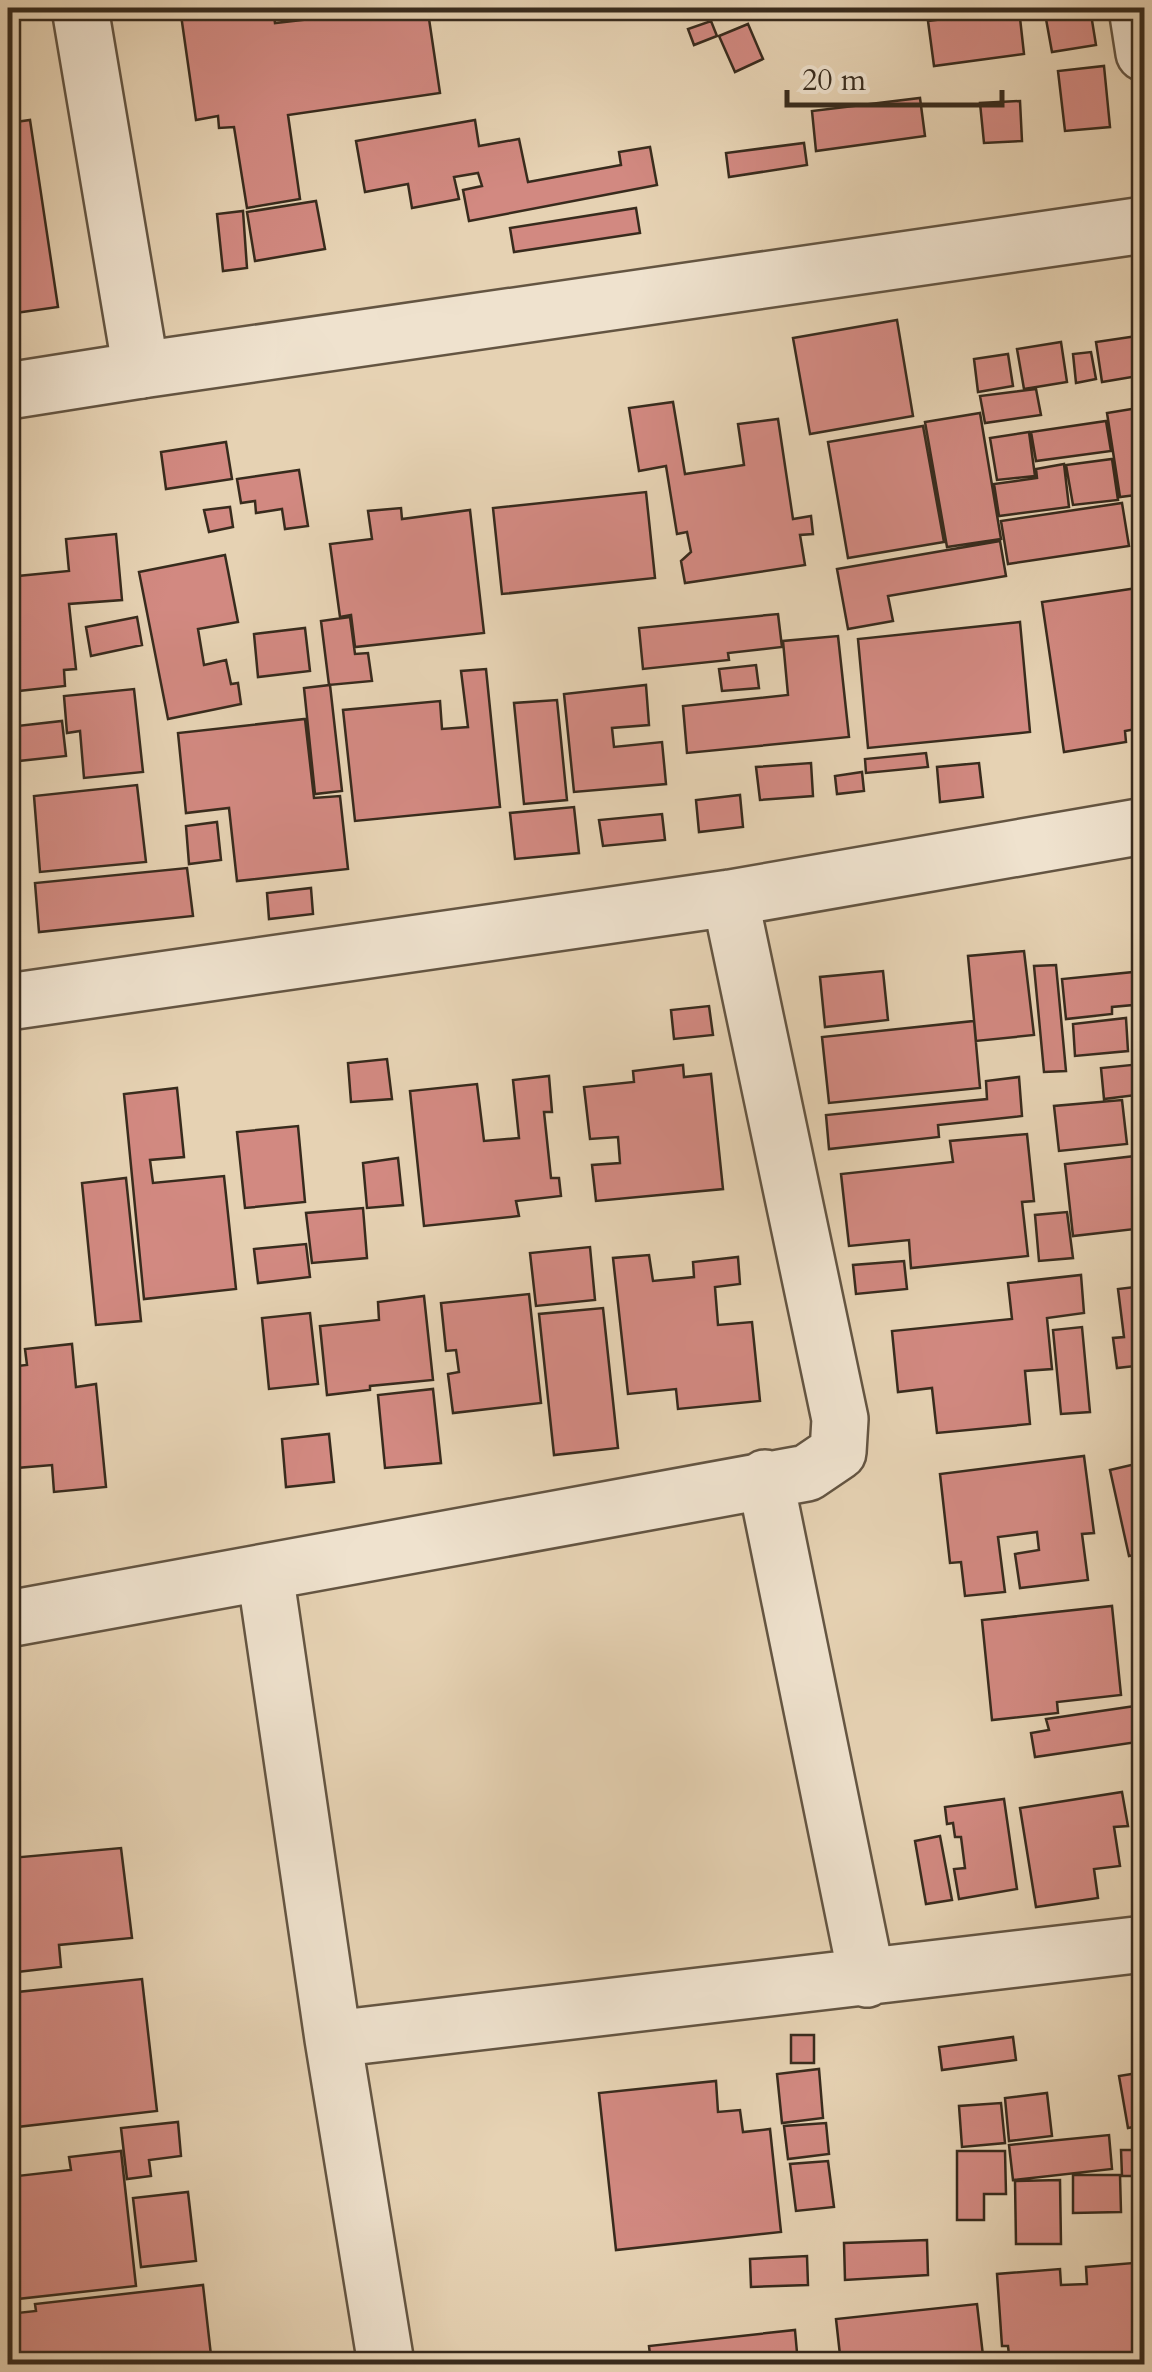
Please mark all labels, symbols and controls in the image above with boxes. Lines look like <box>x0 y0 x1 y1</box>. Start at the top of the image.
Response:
scale bar <box>787 45 1002 107</box>
text: 20 m <box>802 60 867 101</box>

